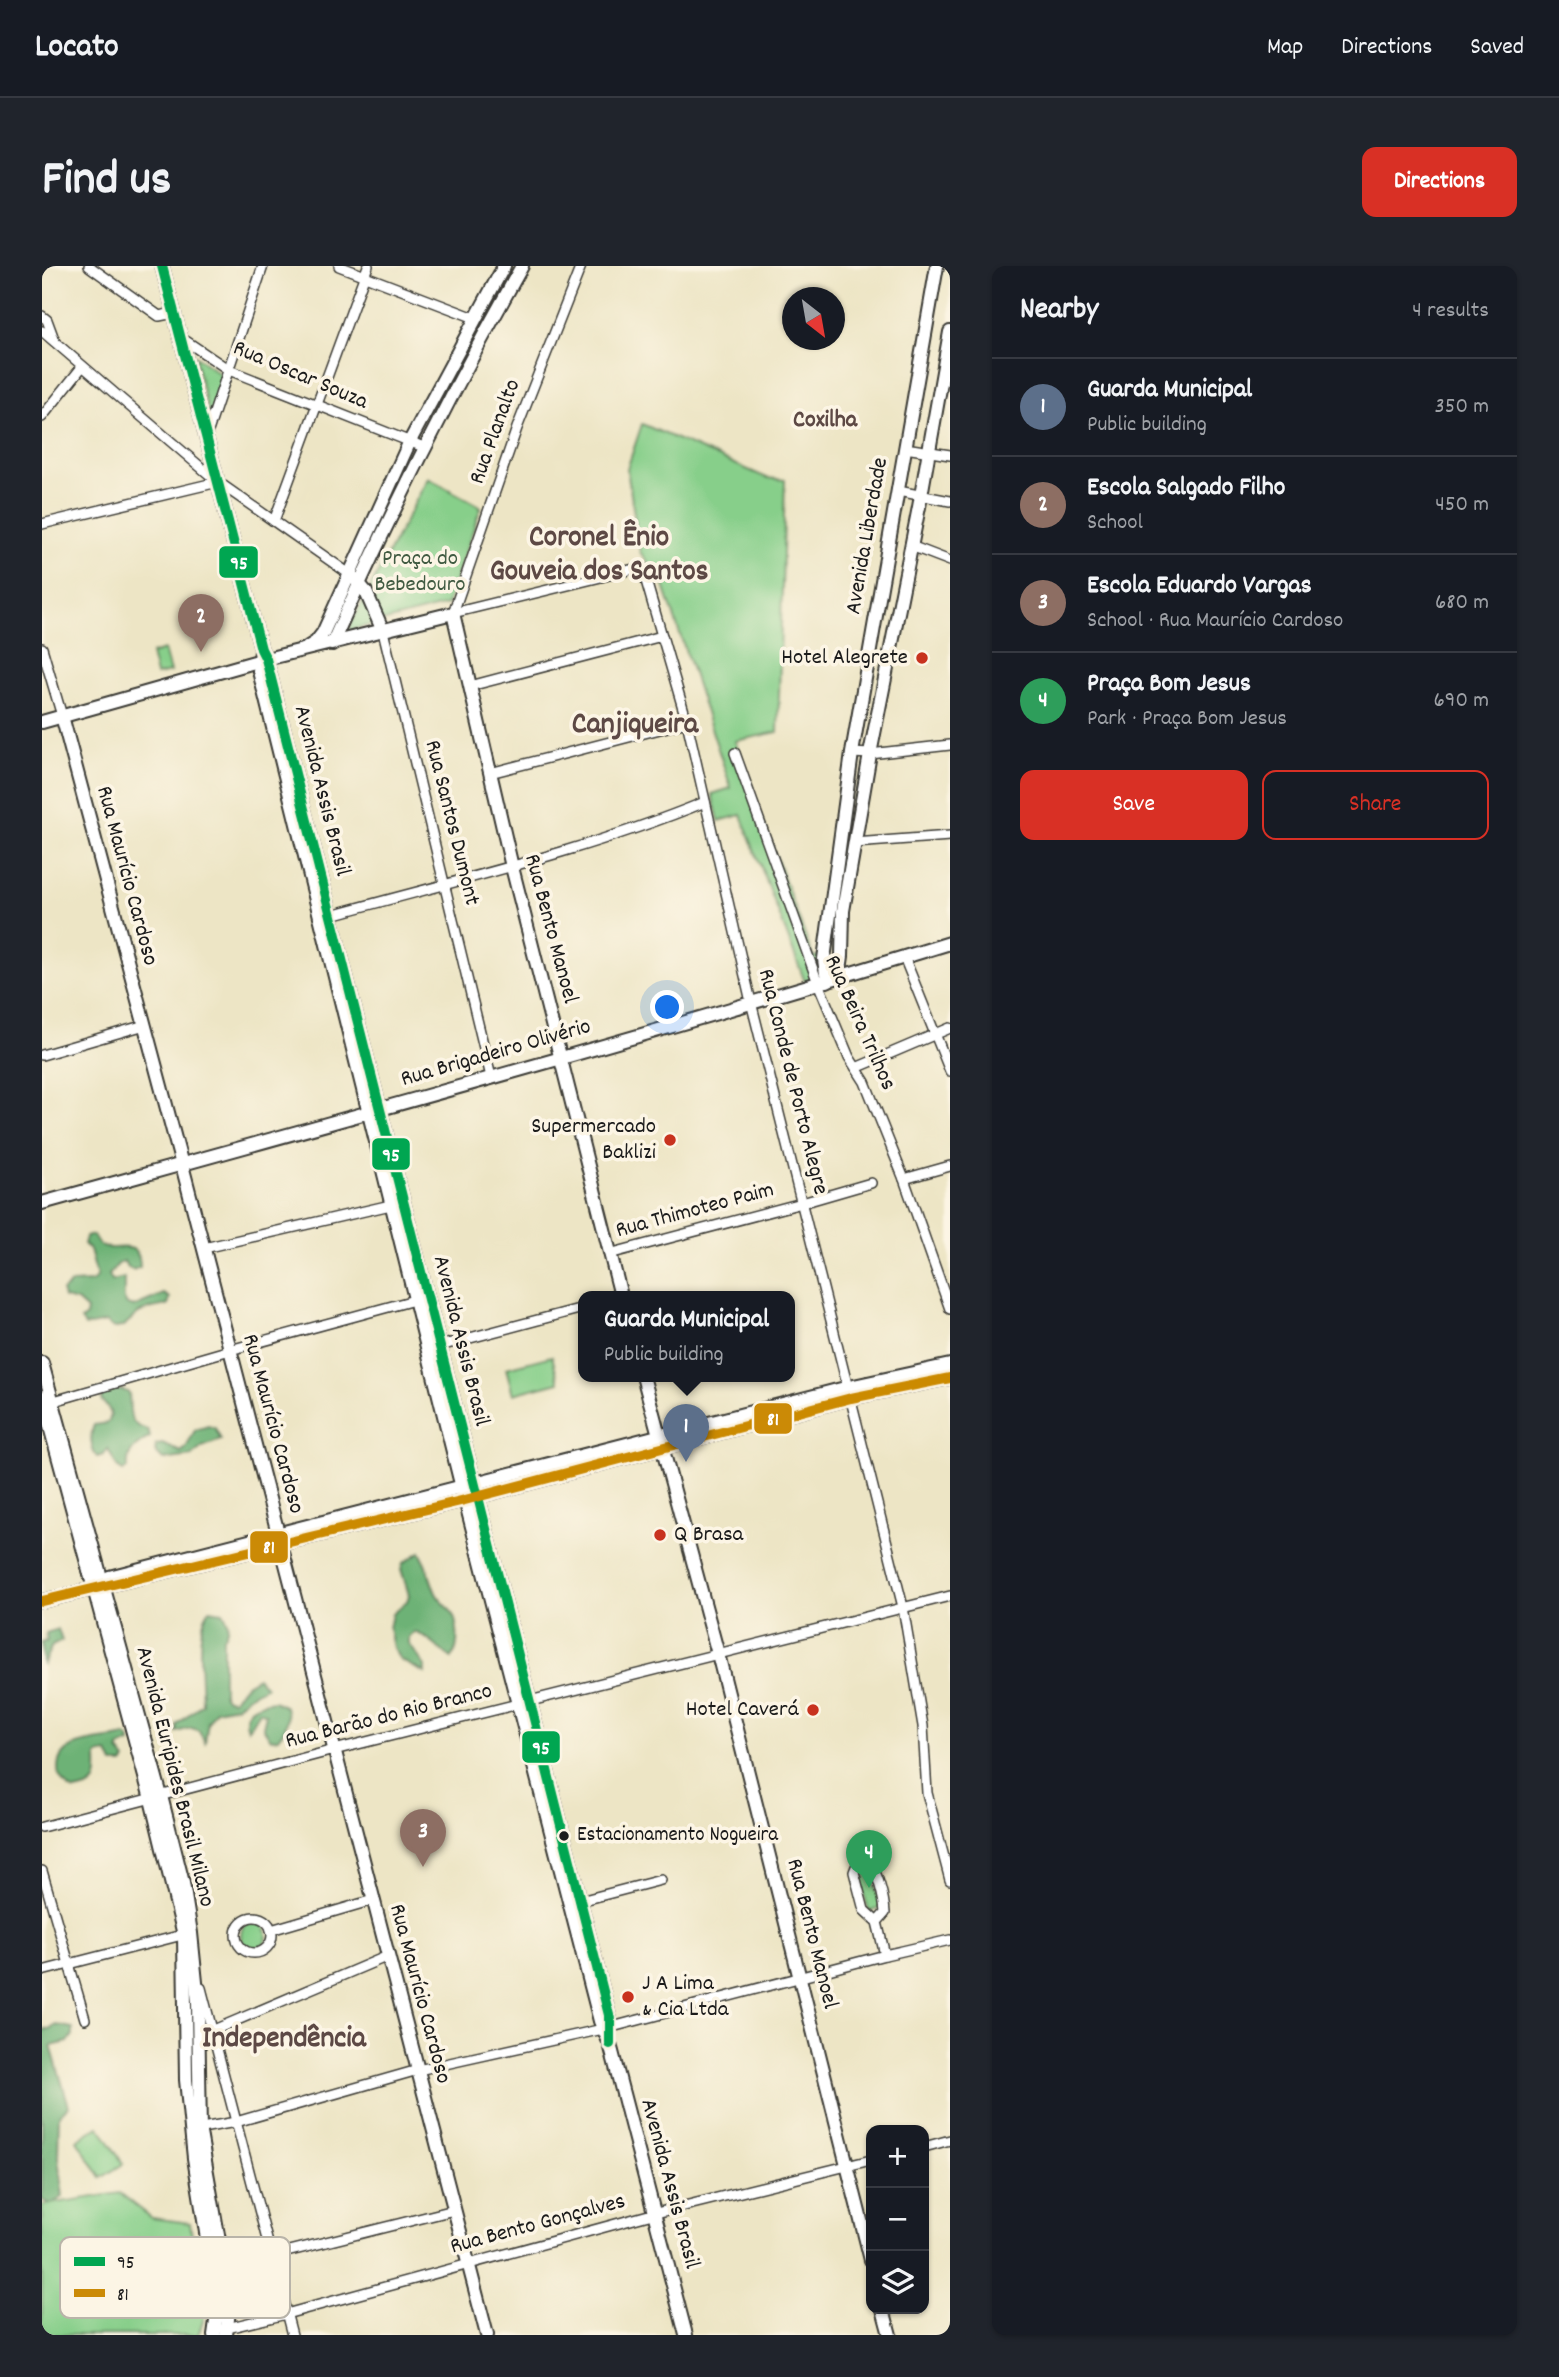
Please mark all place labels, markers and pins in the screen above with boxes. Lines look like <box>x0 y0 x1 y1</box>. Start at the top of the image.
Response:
pin: 2 <box>178 594 224 652</box>
place label: Hotel Alegrete <box>781 642 908 675</box>
marker: Hotel Alegrete <box>914 650 930 666</box>
place label: Supermercado Baklizi <box>531 1111 656 1170</box>
marker: Supermercado Baklizi <box>662 1132 678 1148</box>
pin: 1 <box>663 1404 709 1462</box>
place label: Q Brasa <box>674 1519 745 1552</box>
marker: Q Brasa <box>652 1527 668 1543</box>
place label: Hotel Caverá <box>686 1694 800 1727</box>
marker: Hotel Caverá <box>805 1702 821 1718</box>
pin: 3 <box>400 1809 446 1867</box>
place label: Estacionamento Nogueira <box>577 1821 779 1851</box>
marker: Estacionamento Nogueira <box>557 1829 571 1843</box>
pin: 4 <box>846 1830 892 1888</box>
place label: J A Lima & Cia Ltda <box>642 1968 730 2027</box>
marker: J A Lima & Cia Ltda <box>620 1989 636 2005</box>

